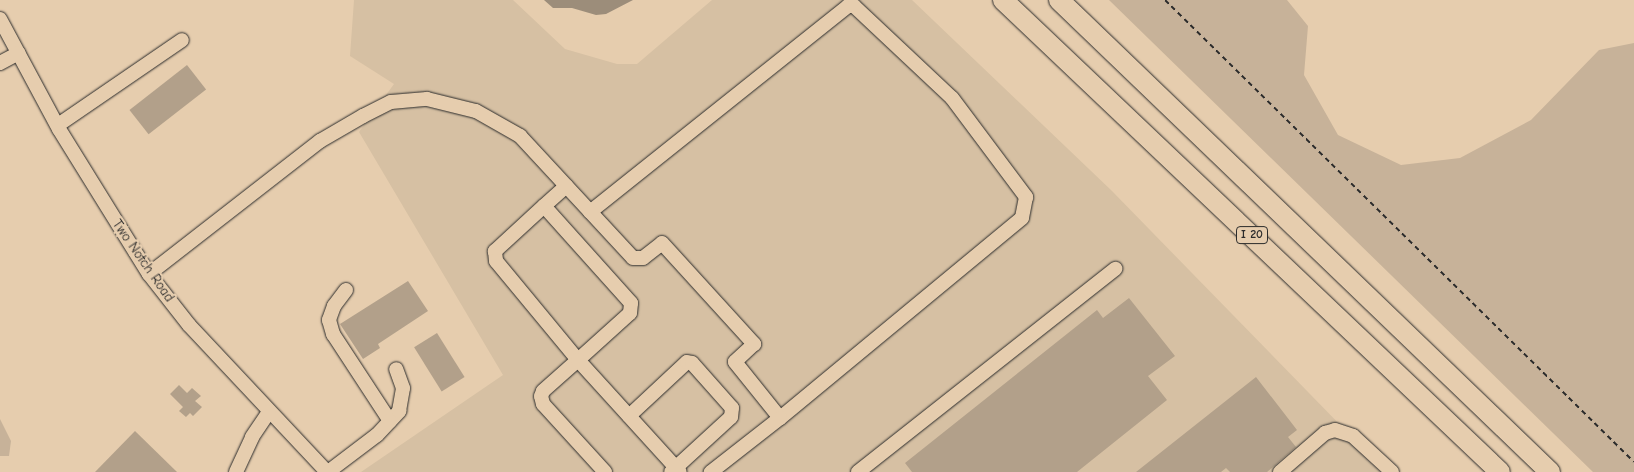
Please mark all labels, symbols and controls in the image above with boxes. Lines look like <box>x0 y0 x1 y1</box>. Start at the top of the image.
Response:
street label: Two Notch Road <box>108 217 178 305</box>
road number: I 20 <box>1236 226 1268 244</box>

